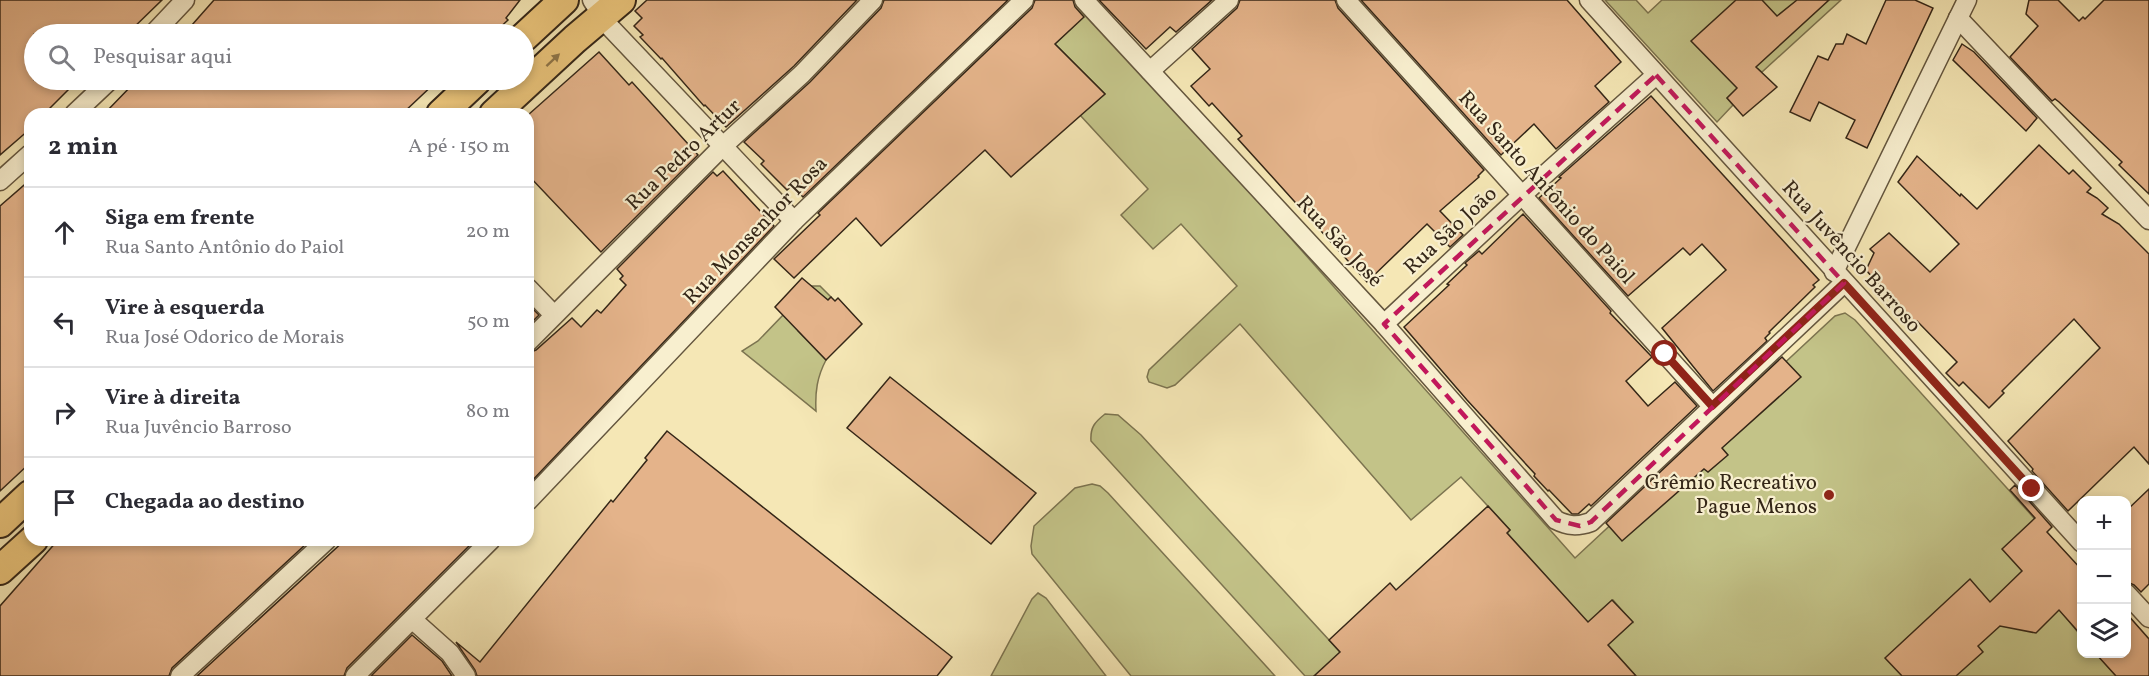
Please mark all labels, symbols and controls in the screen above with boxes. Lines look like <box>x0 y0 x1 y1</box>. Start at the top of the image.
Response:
search box <box>24 24 534 90</box>
icon: search <box>45 41 78 74</box>
text: Pesquisar aqui <box>93 42 232 73</box>
one-way arrow <box>545 53 560 67</box>
street label: Rua Santo Antônio do Paiol <box>1451 85 1641 291</box>
street label: Rua Pedro Artur <box>620 92 748 218</box>
text: 2 min <box>48 129 118 165</box>
text: A pé · 150 m <box>408 133 510 161</box>
street label: Rua Monsenhor Rosa <box>677 150 835 312</box>
street label: Rua Juvêncio Barroso <box>1775 174 1927 340</box>
street label: Rua São João <box>1398 180 1504 282</box>
street label: Rua São José <box>1289 190 1389 294</box>
text: Siga em frente <box>105 203 255 234</box>
icon: ahead <box>48 216 81 249</box>
text: 20 m <box>466 218 510 246</box>
text: Rua Santo Antônio do Paiol <box>105 234 344 262</box>
text: Vire à esquerda <box>105 293 265 324</box>
icon: left <box>48 306 81 339</box>
text: 50 m <box>467 308 510 336</box>
text: Rua José Odorico de Morais <box>105 324 344 352</box>
route start <box>1651 340 1677 366</box>
text: Vire à direita <box>105 383 241 414</box>
icon: right <box>48 396 81 429</box>
text: 80 m <box>466 398 510 426</box>
text: Rua Juvêncio Barroso <box>105 414 292 442</box>
place label: Grêmio Recreativo Pague Menos <box>1645 469 1817 522</box>
route end <box>2018 475 2044 501</box>
icon: arrive <box>48 486 81 519</box>
text: Chegada ao destino <box>105 487 305 518</box>
marker: Grêmio Recreativo Pague Menos <box>1822 488 1836 502</box>
map controls <box>2077 496 2131 658</box>
button: + <box>2077 496 2131 550</box>
button: − <box>2077 550 2131 604</box>
button: layers <box>2077 604 2131 658</box>

